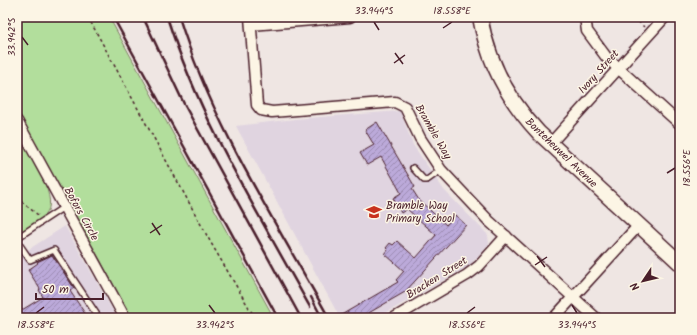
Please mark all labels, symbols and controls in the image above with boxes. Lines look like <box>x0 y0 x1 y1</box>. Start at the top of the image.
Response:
text: 33.944°S <box>355 3 394 19</box>
text: 18.558°E <box>433 3 472 19</box>
text: 33.942°S <box>4 17 20 56</box>
street label: Ivory Street <box>574 45 624 98</box>
street label: Bramble Way <box>410 101 457 164</box>
street label: Bonteheuwel Avenue <box>521 114 601 193</box>
text: 18.556°E <box>679 148 695 187</box>
street label: Bofors Circle <box>59 184 103 244</box>
place label: Bramble Way Primary School <box>386 197 455 228</box>
school or university icon: Bramble Way Primary School <box>365 203 383 221</box>
street label: Bracken Street <box>403 252 472 304</box>
north arrow <box>623 261 663 301</box>
scale bar <box>36 275 103 301</box>
text: N <box>626 278 645 294</box>
text: 50 m <box>42 280 69 299</box>
text: 18.558°E <box>17 317 56 333</box>
text: 33.942°S <box>196 317 235 333</box>
text: 18.556°E <box>448 317 487 333</box>
text: 33.944°S <box>558 317 597 333</box>

